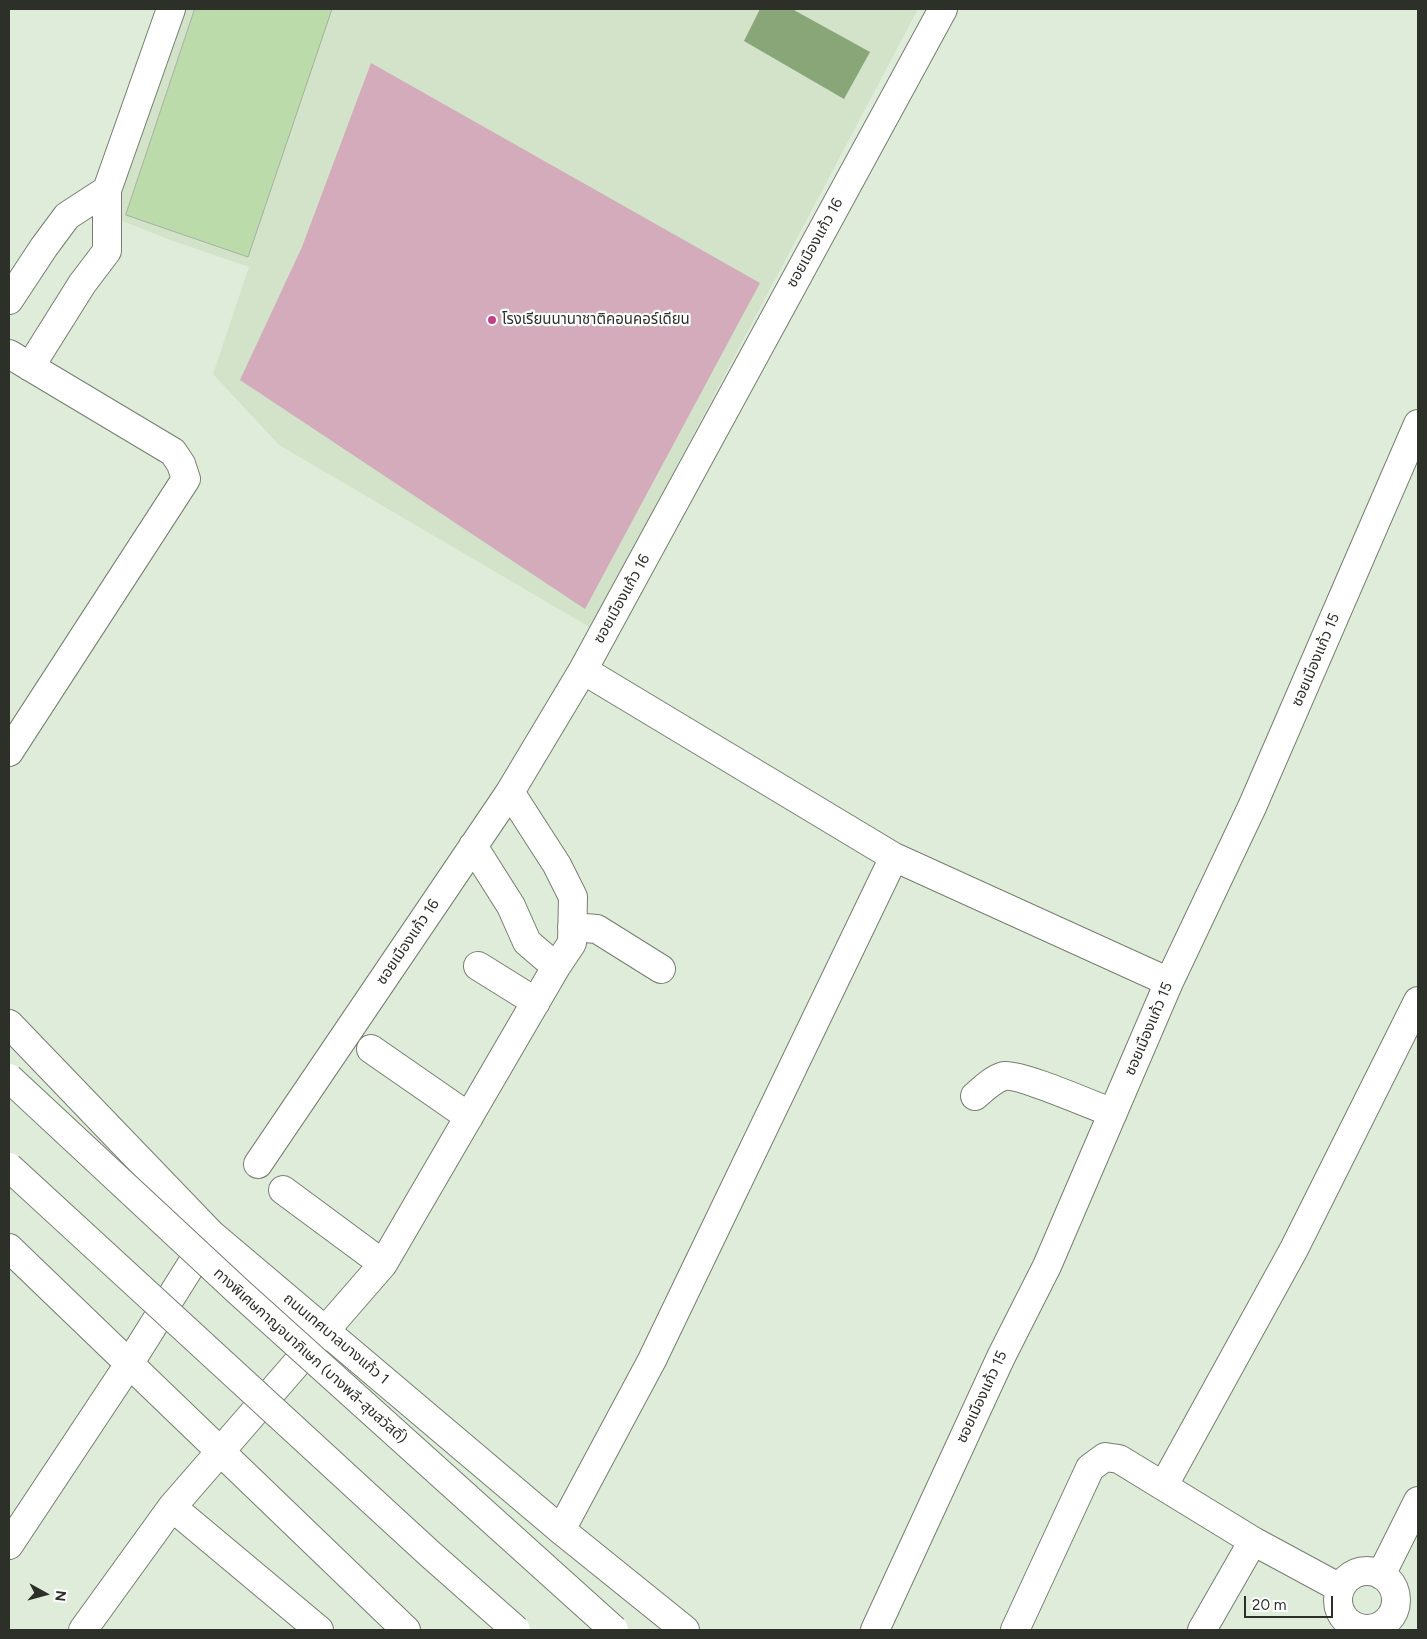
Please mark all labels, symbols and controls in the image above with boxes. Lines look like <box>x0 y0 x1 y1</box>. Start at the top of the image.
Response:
street label: ซอยเมืองแก้ว 16 <box>783 195 847 291</box>
place label: โรงเรียนนานาชาติคอนคอร์เดียน <box>502 311 690 329</box>
marker: โรงเรียนนานาชาติคอนคอร์เดียน <box>486 314 498 326</box>
street label: ซอยเมืองแก้ว 16 <box>590 551 654 647</box>
street label: ซอยเมืองแก้ว 15 <box>1288 611 1344 709</box>
street label: ซอยเมืองแก้ว 16 <box>373 896 443 988</box>
street label: ซอยเมืองแก้ว 15 <box>1121 980 1177 1078</box>
street label: ทางพิเศษกาญจนาภิเษก (บางพลี-สุขสวัสดิ์) <box>210 1264 410 1448</box>
street label: ถนนเทศบาลบางแก้ว 1 <box>280 1290 392 1388</box>
street label: ซอยเมืองแก้ว 15 <box>953 1348 1011 1446</box>
north arrow <box>20 1569 70 1619</box>
scale bar <box>1247 1586 1336 1618</box>
text: N <box>51 1589 69 1602</box>
text: 20 m <box>1252 1596 1286 1614</box>

